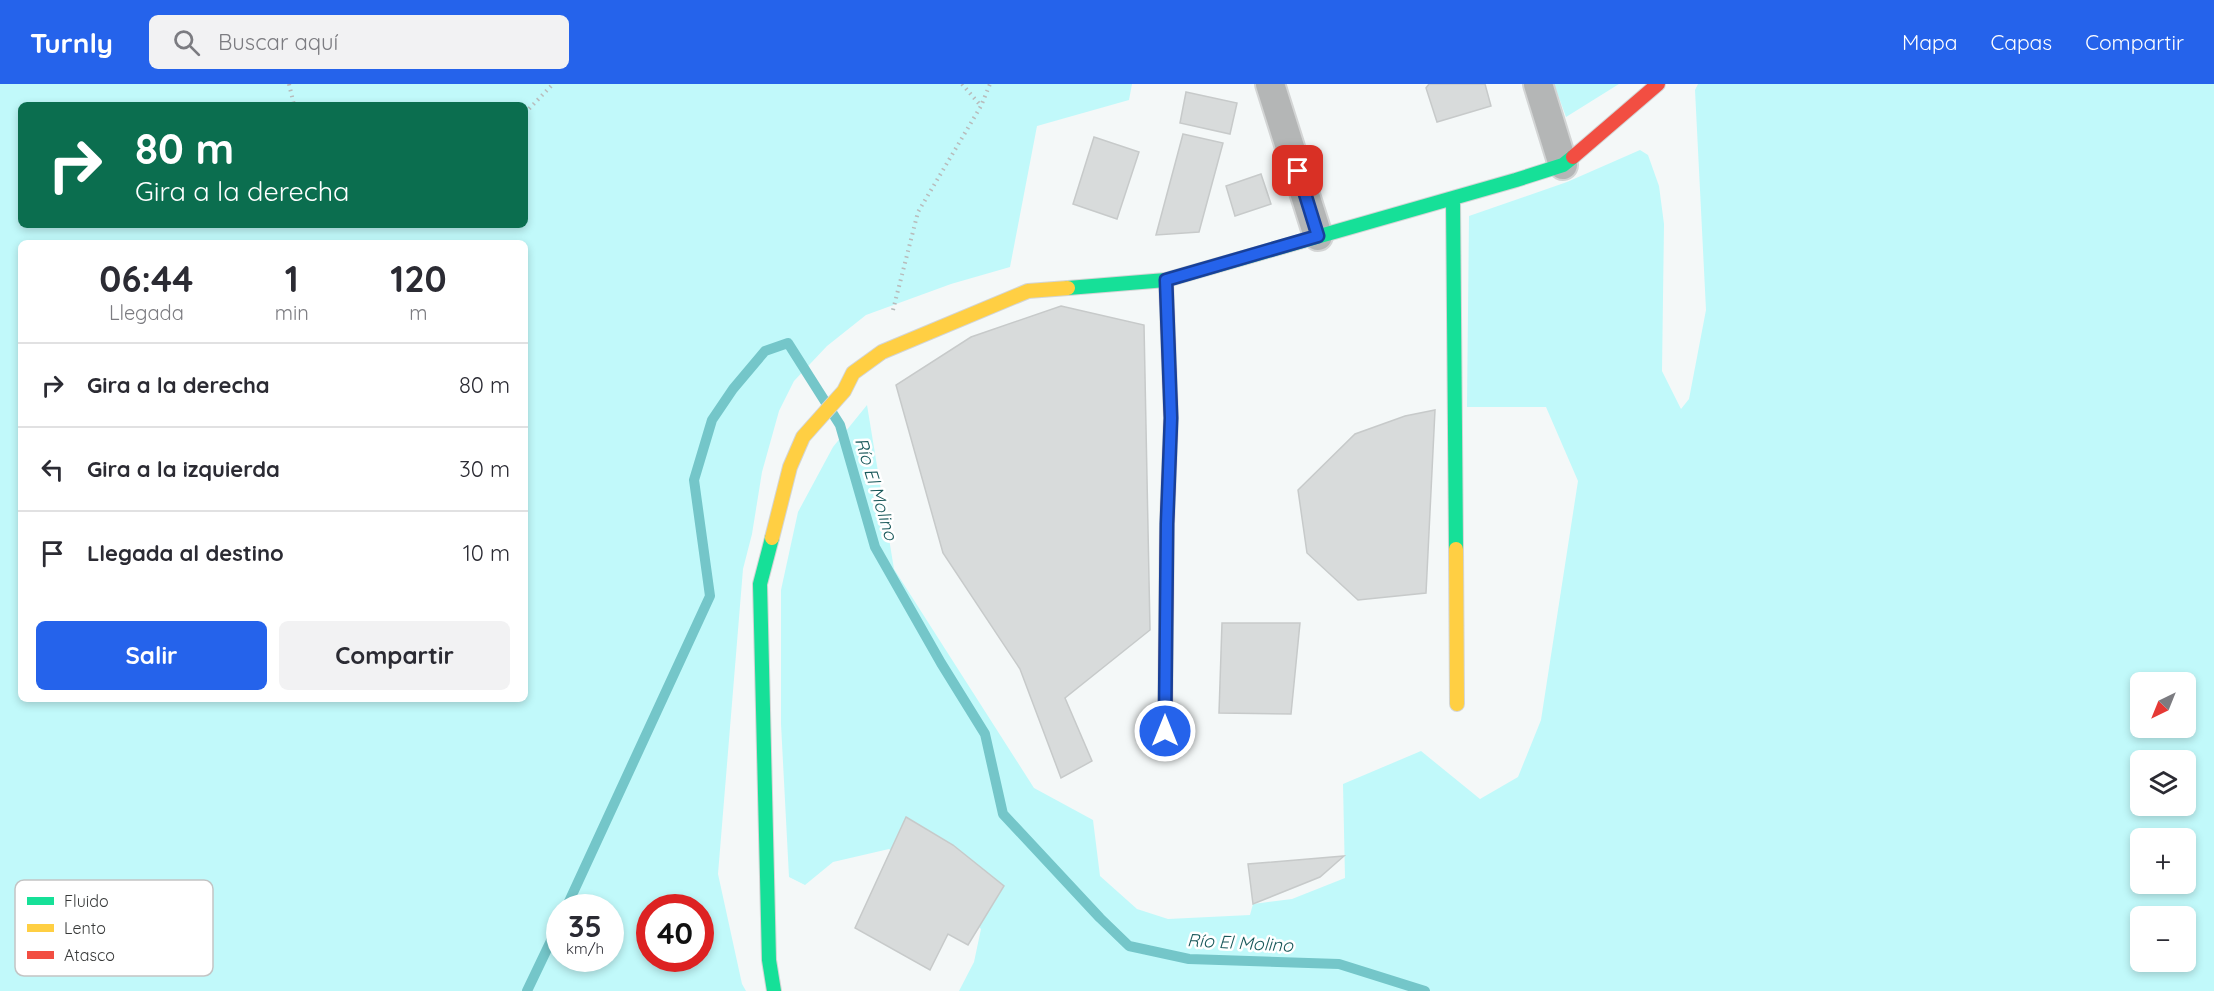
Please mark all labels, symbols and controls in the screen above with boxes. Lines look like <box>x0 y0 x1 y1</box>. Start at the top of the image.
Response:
search box <box>149 15 569 69</box>
text: Turnly <box>30 25 113 60</box>
icon: search <box>170 26 203 59</box>
text: Buscar aquí <box>218 28 338 56</box>
text: Mapa <box>1902 29 1957 55</box>
text: Capas <box>1990 29 2052 55</box>
text: Compartir <box>2085 29 2184 55</box>
text: 80 m <box>135 122 234 175</box>
icon: right <box>36 126 114 204</box>
pin <box>1272 145 1323 196</box>
icon: arrive <box>1281 154 1314 187</box>
text: Gira a la derecha <box>135 174 349 208</box>
text: 06:44 <box>99 256 193 301</box>
text: 1 <box>285 256 299 301</box>
text: 120 <box>390 256 447 301</box>
text: Llegada <box>109 300 184 325</box>
text: min <box>275 300 309 325</box>
text: m <box>409 300 428 325</box>
icon: right <box>36 369 69 402</box>
text: Gira a la derecha <box>87 371 270 399</box>
text: 80 m <box>459 371 510 399</box>
water label: Río El Molino <box>850 435 903 544</box>
icon: left <box>36 453 69 486</box>
text: Gira a la izquierda <box>87 455 280 483</box>
text: 30 m <box>459 455 510 483</box>
icon: arrive <box>36 537 69 570</box>
text: Llegada al destino <box>87 539 284 567</box>
text: 10 m <box>463 539 510 567</box>
button: Salir <box>36 621 267 690</box>
button: Compartir <box>279 621 510 690</box>
north arrow <box>2130 672 2196 738</box>
map controls <box>2130 672 2196 972</box>
position arrow <box>1133 699 1197 763</box>
button: layers <box>2130 750 2196 816</box>
button: + <box>2130 828 2196 894</box>
legend <box>15 880 213 976</box>
text: Fluido <box>64 891 109 911</box>
speed limit sign: 40 <box>636 894 714 972</box>
button: − <box>2130 906 2196 972</box>
text: 35 <box>568 907 602 945</box>
text: Lento <box>64 918 106 938</box>
water label: Río El Molino <box>1186 928 1295 957</box>
text: km/h <box>566 939 604 958</box>
text: Atasco <box>64 945 115 965</box>

